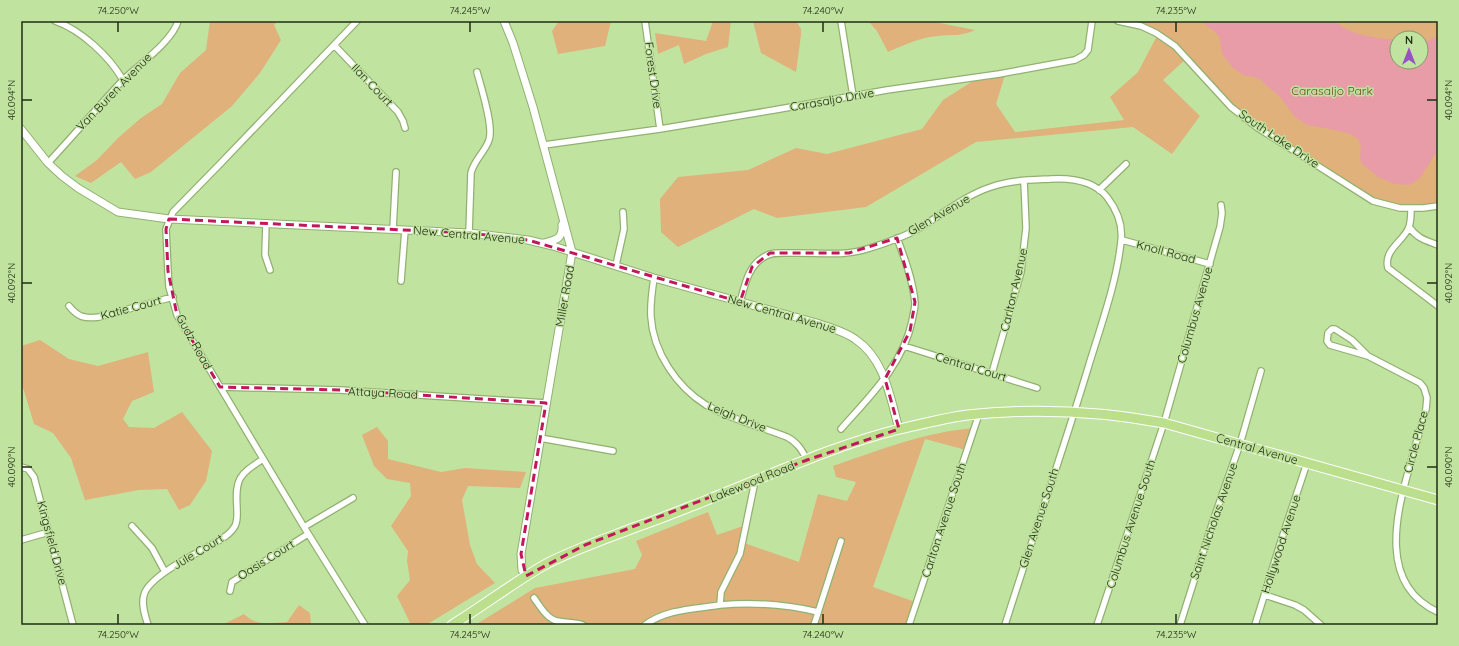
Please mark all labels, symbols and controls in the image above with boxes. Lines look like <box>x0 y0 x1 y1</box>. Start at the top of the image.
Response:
text: 74.250°W <box>97 4 139 17</box>
text: 74.245°W <box>450 4 491 17</box>
text: 74.240°W <box>802 4 844 17</box>
text: 74.235°W <box>1155 4 1197 17</box>
north arrow <box>1389 30 1429 70</box>
text: N <box>1405 33 1413 47</box>
street label: Forest Drive <box>641 41 666 109</box>
street label: Van Buren Avenue <box>73 49 155 134</box>
street label: Ilan Court <box>348 60 396 109</box>
text: 40.094°N <box>5 80 18 120</box>
text: 40.094°N <box>1442 80 1455 120</box>
park label: Carasaljo Park <box>1291 83 1373 98</box>
street label: Carasaljo Drive <box>789 85 875 114</box>
street label: South Lake Drive <box>1236 106 1323 171</box>
street label: Glen Avenue <box>905 191 973 238</box>
street label: New Central Avenue <box>412 222 526 247</box>
street label: Knoll Road <box>1135 236 1197 267</box>
street label: Carlton Avenue <box>997 247 1030 333</box>
text: 40.092°N <box>5 263 18 303</box>
text: 40.092°N <box>1442 263 1455 303</box>
street label: Miller Road <box>552 264 577 328</box>
street label: Columbus Avenue <box>1174 265 1216 365</box>
street label: New Central Avenue <box>726 291 838 336</box>
street label: Katie Court <box>99 292 163 323</box>
street label: Gudz Road <box>173 311 216 372</box>
street label: Central Court <box>934 349 1009 385</box>
street label: Attaya Road <box>348 383 418 402</box>
street label: Leigh Drive <box>706 398 769 435</box>
street label: Circle Place <box>1400 409 1431 475</box>
street label: Central Avenue <box>1214 430 1300 467</box>
text: 40.090°N <box>5 446 18 488</box>
text: 40.090°N <box>1442 446 1455 488</box>
street label: Lakewood Road <box>707 458 797 505</box>
street label: Columbus Avenue South <box>1103 458 1158 590</box>
street label: Carlton Avenue South <box>918 460 969 579</box>
street label: Saint Nicholas Avenue <box>1187 460 1241 581</box>
street label: Glen Avenue South <box>1015 466 1062 570</box>
street label: Hollywood Avenue <box>1257 492 1304 595</box>
street label: Kingsfield Drive <box>34 499 71 587</box>
street label: Jule Court <box>169 530 226 573</box>
street label: Oasis Court <box>235 536 297 583</box>
text: 74.250°W <box>97 628 139 641</box>
text: 74.245°W <box>450 628 491 641</box>
text: 74.240°W <box>802 628 844 641</box>
text: 74.235°W <box>1155 628 1197 641</box>

